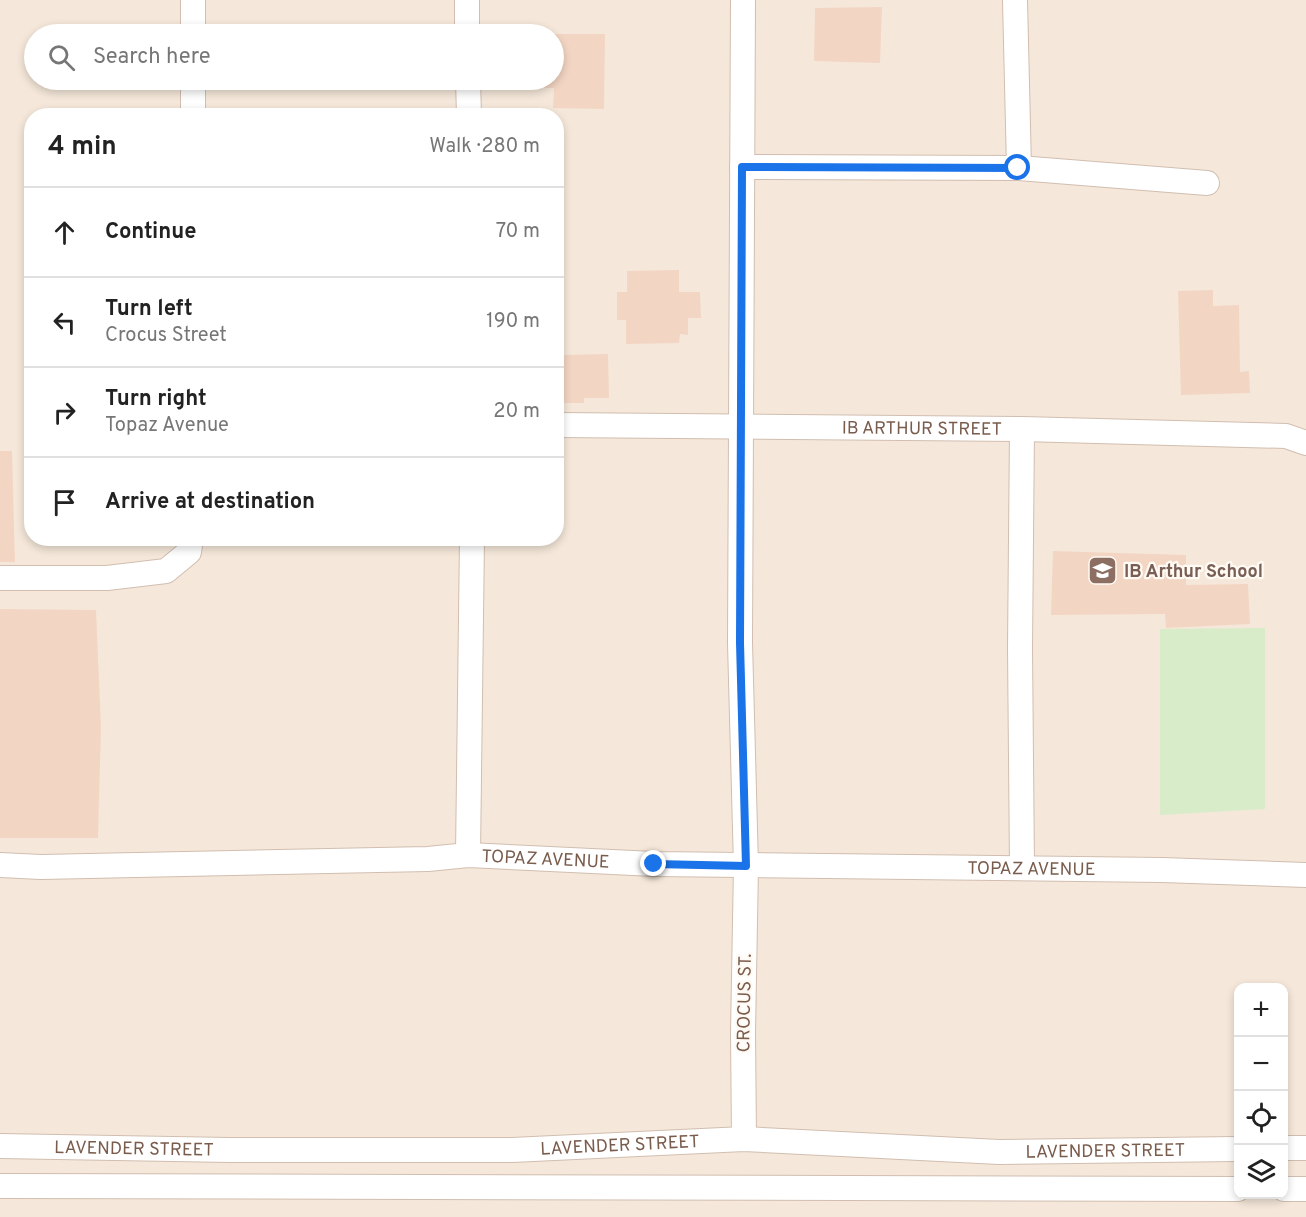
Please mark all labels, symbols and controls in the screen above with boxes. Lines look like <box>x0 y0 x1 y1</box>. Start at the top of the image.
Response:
search box <box>24 24 564 90</box>
icon: search <box>45 41 78 74</box>
text: Search here <box>93 44 211 71</box>
text: 4 min <box>48 131 117 164</box>
text: Walk · 280 m <box>429 134 540 160</box>
route start <box>1004 154 1030 180</box>
icon: ahead <box>48 216 81 249</box>
text: Continue <box>105 219 196 246</box>
text: 70 m <box>496 219 540 245</box>
text: Turn left <box>105 296 193 323</box>
icon: left <box>48 306 81 339</box>
text: 190 m <box>486 309 540 335</box>
text: Crocus Street <box>105 323 227 349</box>
text: Turn right <box>105 386 207 413</box>
icon: right <box>48 396 81 429</box>
text: 20 m <box>493 399 540 425</box>
text: Topaz Avenue <box>105 413 229 439</box>
street label: IB ARTHUR STREET <box>842 417 1002 442</box>
icon: arrive <box>48 486 81 519</box>
text: Arrive at destination <box>105 489 315 516</box>
school or university icon: IB Arthur School <box>1087 555 1119 587</box>
place label: IB Arthur School <box>1124 561 1263 584</box>
street label: TOPAZ AVENUE <box>481 846 610 875</box>
route end <box>640 850 666 876</box>
street label: TOPAZ AVENUE <box>967 858 1096 882</box>
street label: CROCUS ST. <box>733 953 758 1053</box>
map controls <box>1234 983 1288 1199</box>
button: + <box>1234 983 1288 1037</box>
button: − <box>1234 1037 1288 1091</box>
button: locate <box>1234 1091 1288 1145</box>
street label: LAVENDER STREET <box>540 1131 700 1162</box>
street label: LAVENDER STREET <box>54 1137 214 1163</box>
street label: LAVENDER STREET <box>1025 1140 1185 1165</box>
button: layers <box>1234 1145 1288 1199</box>

